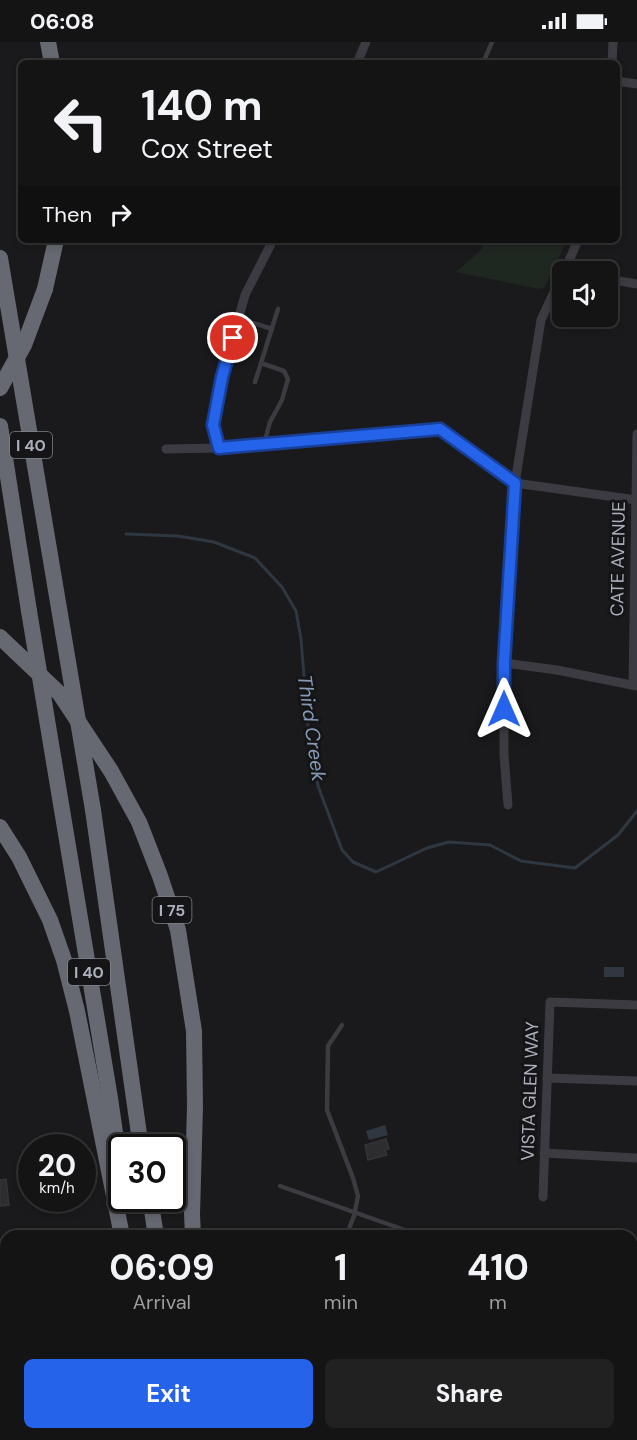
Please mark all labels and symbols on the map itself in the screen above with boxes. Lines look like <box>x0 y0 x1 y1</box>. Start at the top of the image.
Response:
pin <box>207 312 258 363</box>
road number: I 40 <box>10 432 52 458</box>
street label: CATE AVENUE <box>605 501 631 617</box>
water label: Third Creek <box>292 673 332 784</box>
position arrow <box>472 677 536 741</box>
road number: I 75 <box>152 897 192 923</box>
road number: I 40 <box>68 959 110 985</box>
street label: VISTA GLEN WAY <box>516 1020 544 1161</box>
speed limit sign: 30 <box>108 1134 186 1212</box>

